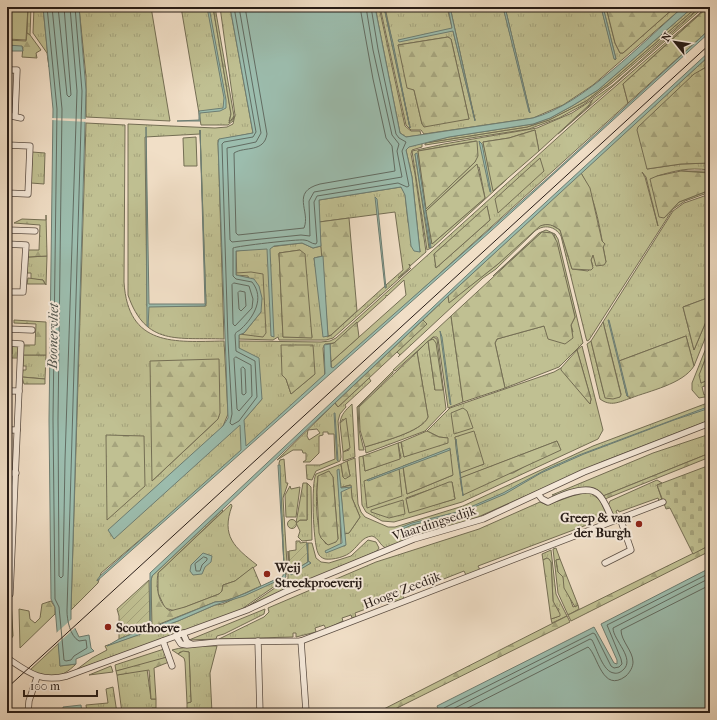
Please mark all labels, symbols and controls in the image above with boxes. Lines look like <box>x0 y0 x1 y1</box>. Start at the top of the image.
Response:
north arrow <box>655 22 695 62</box>
text: N <box>659 30 675 44</box>
water label: Boonervliet <box>44 302 62 370</box>
street label: Vlaardingsedijk <box>389 502 478 544</box>
place label: Greep & van der Burgh <box>560 510 632 541</box>
marker: Greep & van der Burgh <box>634 519 644 529</box>
place label: Weij Streekproeverij <box>274 560 362 591</box>
street label: Hooge Zeedijk <box>361 568 443 612</box>
marker: Weij Streekproeverij <box>262 569 272 579</box>
place label: Scouthoeve <box>116 620 180 635</box>
marker: Scouthoeve <box>103 622 113 632</box>
scale bar <box>24 672 97 698</box>
text: 100 m <box>30 679 60 693</box>

